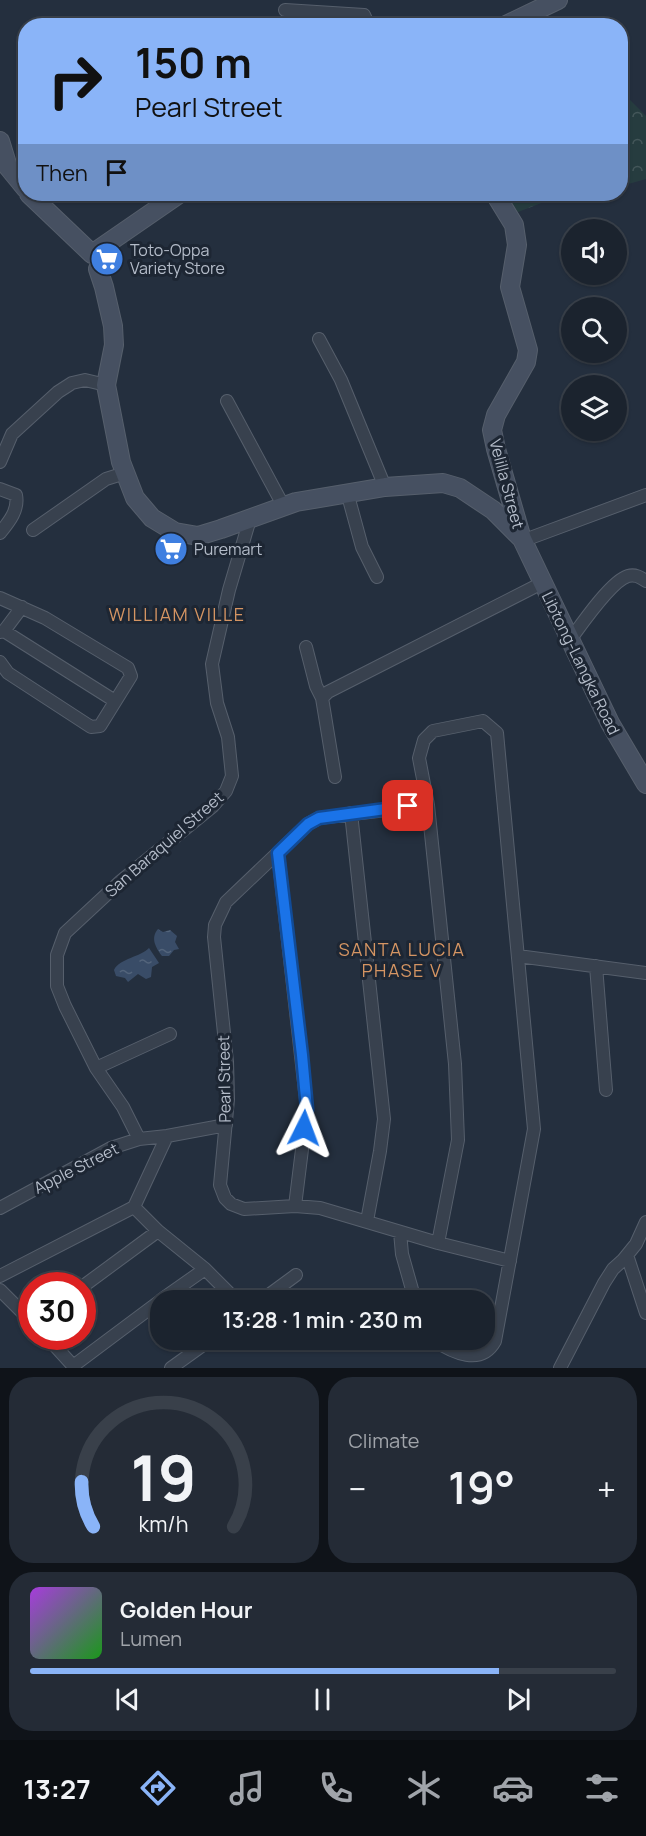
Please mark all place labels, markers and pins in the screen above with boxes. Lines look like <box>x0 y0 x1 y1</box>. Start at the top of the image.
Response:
place label: Toto-Oppa Variety Store <box>130 239 225 279</box>
supermarket icon: Toto-Oppa Variety Store <box>89 241 125 277</box>
supermarket icon: Puremart <box>153 531 189 567</box>
place label: Puremart <box>194 538 263 560</box>
pin <box>382 780 433 831</box>

